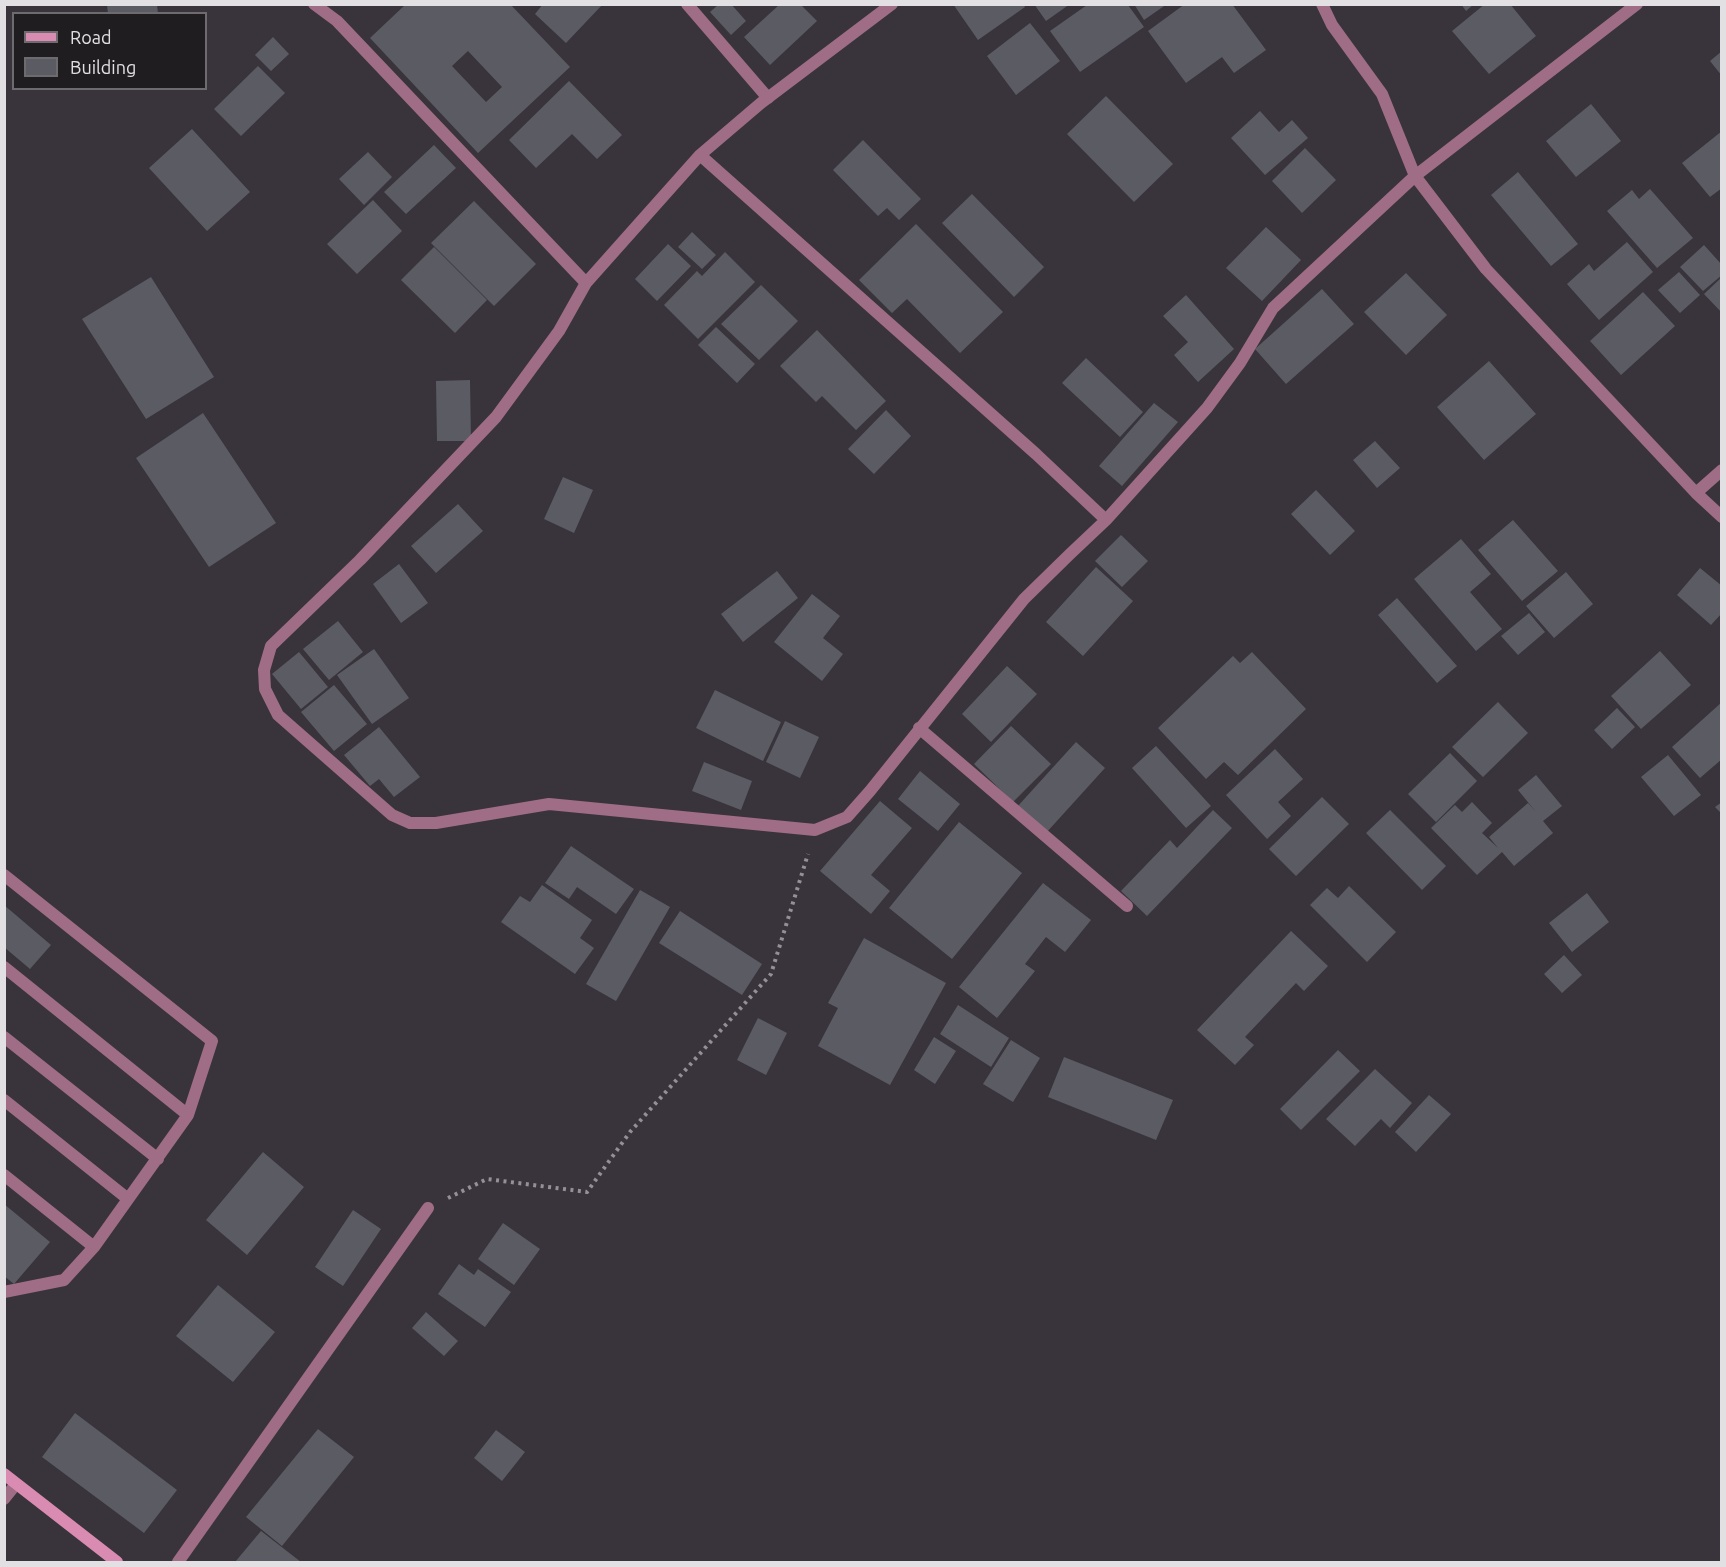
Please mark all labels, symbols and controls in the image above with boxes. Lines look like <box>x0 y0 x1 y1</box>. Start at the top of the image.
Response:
legend <box>12 12 207 90</box>
text: Road <box>70 27 112 47</box>
text: Building <box>70 57 136 77</box>

